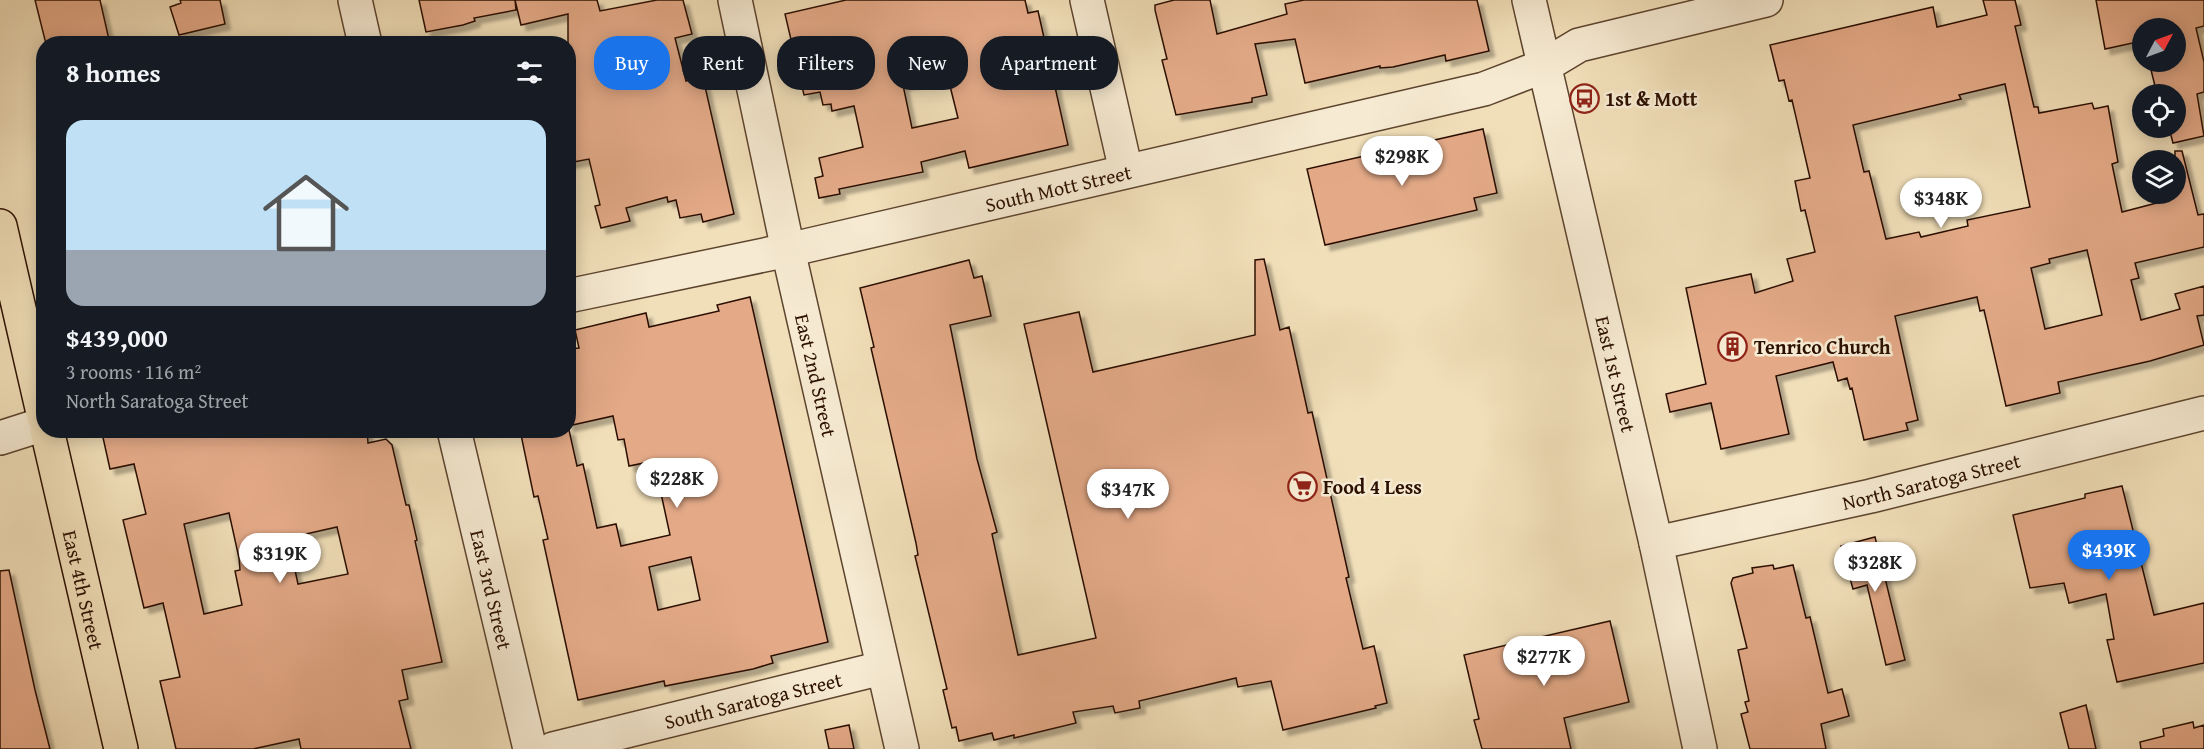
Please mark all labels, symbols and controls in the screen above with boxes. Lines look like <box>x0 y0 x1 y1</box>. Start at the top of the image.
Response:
north arrow <box>2132 18 2186 72</box>
map controls <box>2132 18 2186 204</box>
chip: Buy <box>594 36 670 90</box>
chip: Rent <box>682 36 765 90</box>
chip: Filters <box>777 36 875 90</box>
chip: New <box>887 36 968 90</box>
chip: Apartment <box>980 36 1118 90</box>
text: 8 homes <box>66 53 161 92</box>
icon: filters <box>513 56 546 89</box>
bus stop icon: 1st & Mott <box>1568 82 1600 114</box>
place label: 1st & Mott <box>1605 84 1698 113</box>
button: locate <box>2132 84 2186 138</box>
pin: $298K <box>1360 136 1444 187</box>
text: $298K <box>1375 141 1429 170</box>
button: layers <box>2132 150 2186 204</box>
street label: South Mott Street <box>982 157 1134 218</box>
icon: home <box>252 159 360 267</box>
pin: $348K <box>1899 178 1983 229</box>
text: $348K <box>1914 183 1968 212</box>
street label: East 2nd Street <box>788 311 845 440</box>
street label: East 1st Street <box>1589 313 1644 435</box>
text: $439,000 <box>66 318 168 357</box>
building icon: Tenrico Church <box>1717 330 1749 362</box>
place label: Tenrico Church <box>1754 332 1891 361</box>
text: 3 rooms · 116 m² <box>66 357 201 386</box>
text: North Saratoga Street <box>66 386 249 415</box>
street label: North Saratoga Street <box>1839 445 2023 516</box>
pin: $228K <box>635 458 719 509</box>
text: $228K <box>650 463 704 492</box>
pin: $347K <box>1086 469 1170 520</box>
supermarket icon: Food 4 Less <box>1286 470 1318 502</box>
place label: Food 4 Less <box>1323 472 1422 501</box>
text: $347K <box>1101 474 1155 503</box>
street label: East 4th Street <box>56 527 112 652</box>
street label: East 3rd Street <box>464 527 520 652</box>
pin: $439K <box>2067 530 2151 581</box>
pin: $319K <box>238 533 322 584</box>
text: $439K <box>2082 535 2136 564</box>
text: $319K <box>253 538 307 567</box>
pin: $328K <box>1833 542 1917 593</box>
text: $328K <box>1848 547 1902 576</box>
pin: $277K <box>1502 636 1586 687</box>
text: $277K <box>1517 641 1571 670</box>
street label: South Saratoga Street <box>661 664 845 736</box>

